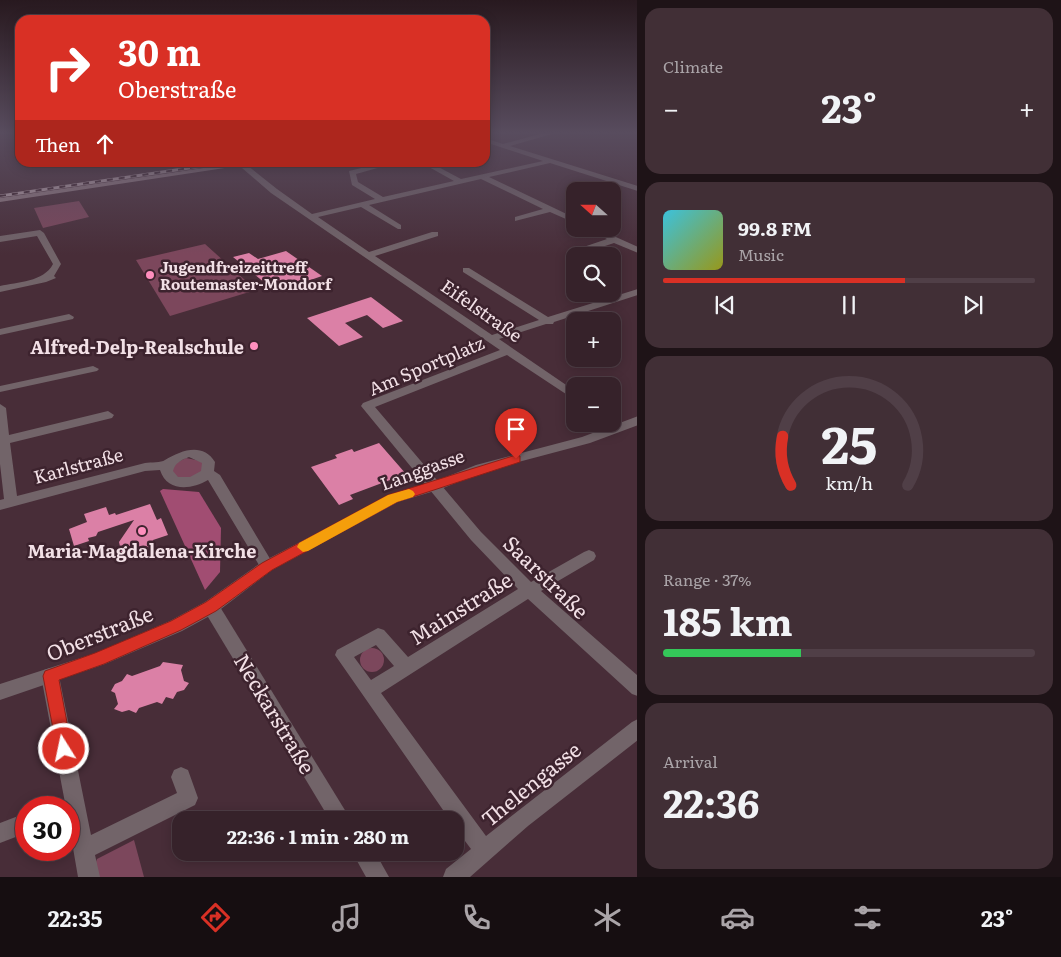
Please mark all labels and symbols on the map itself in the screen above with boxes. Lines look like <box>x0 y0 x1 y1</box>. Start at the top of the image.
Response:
north arrow <box>566 182 621 238</box>
place label: Jugendfreizeittreff Routemaster-Mondorf <box>160 255 333 295</box>
marker: Jugendfreizeittreff Routemaster-Mondorf <box>144 269 156 281</box>
street label: Eifelstraße <box>436 272 528 348</box>
street label: Am Sportplatz <box>364 328 488 402</box>
place label: Alfred-Delp-Realschule <box>30 333 244 360</box>
marker: Alfred-Delp-Realschule <box>248 340 260 352</box>
pin <box>495 408 537 459</box>
street label: Karlstraße <box>30 440 126 490</box>
street label: Langgasse <box>376 441 468 497</box>
marker: Maria-Magdalena-Kirche <box>136 525 148 537</box>
street label: Saarstraße <box>497 527 597 625</box>
place label: Maria-Magdalena-Kirche <box>27 537 257 564</box>
street label: Mainstraße <box>402 563 518 651</box>
street label: Oberstraße <box>41 596 157 668</box>
street label: Neckarstraße <box>228 647 324 779</box>
position arrow <box>37 722 89 774</box>
street label: Thelengasse <box>474 733 587 833</box>
speed limit sign: 30 <box>15 796 80 861</box>

